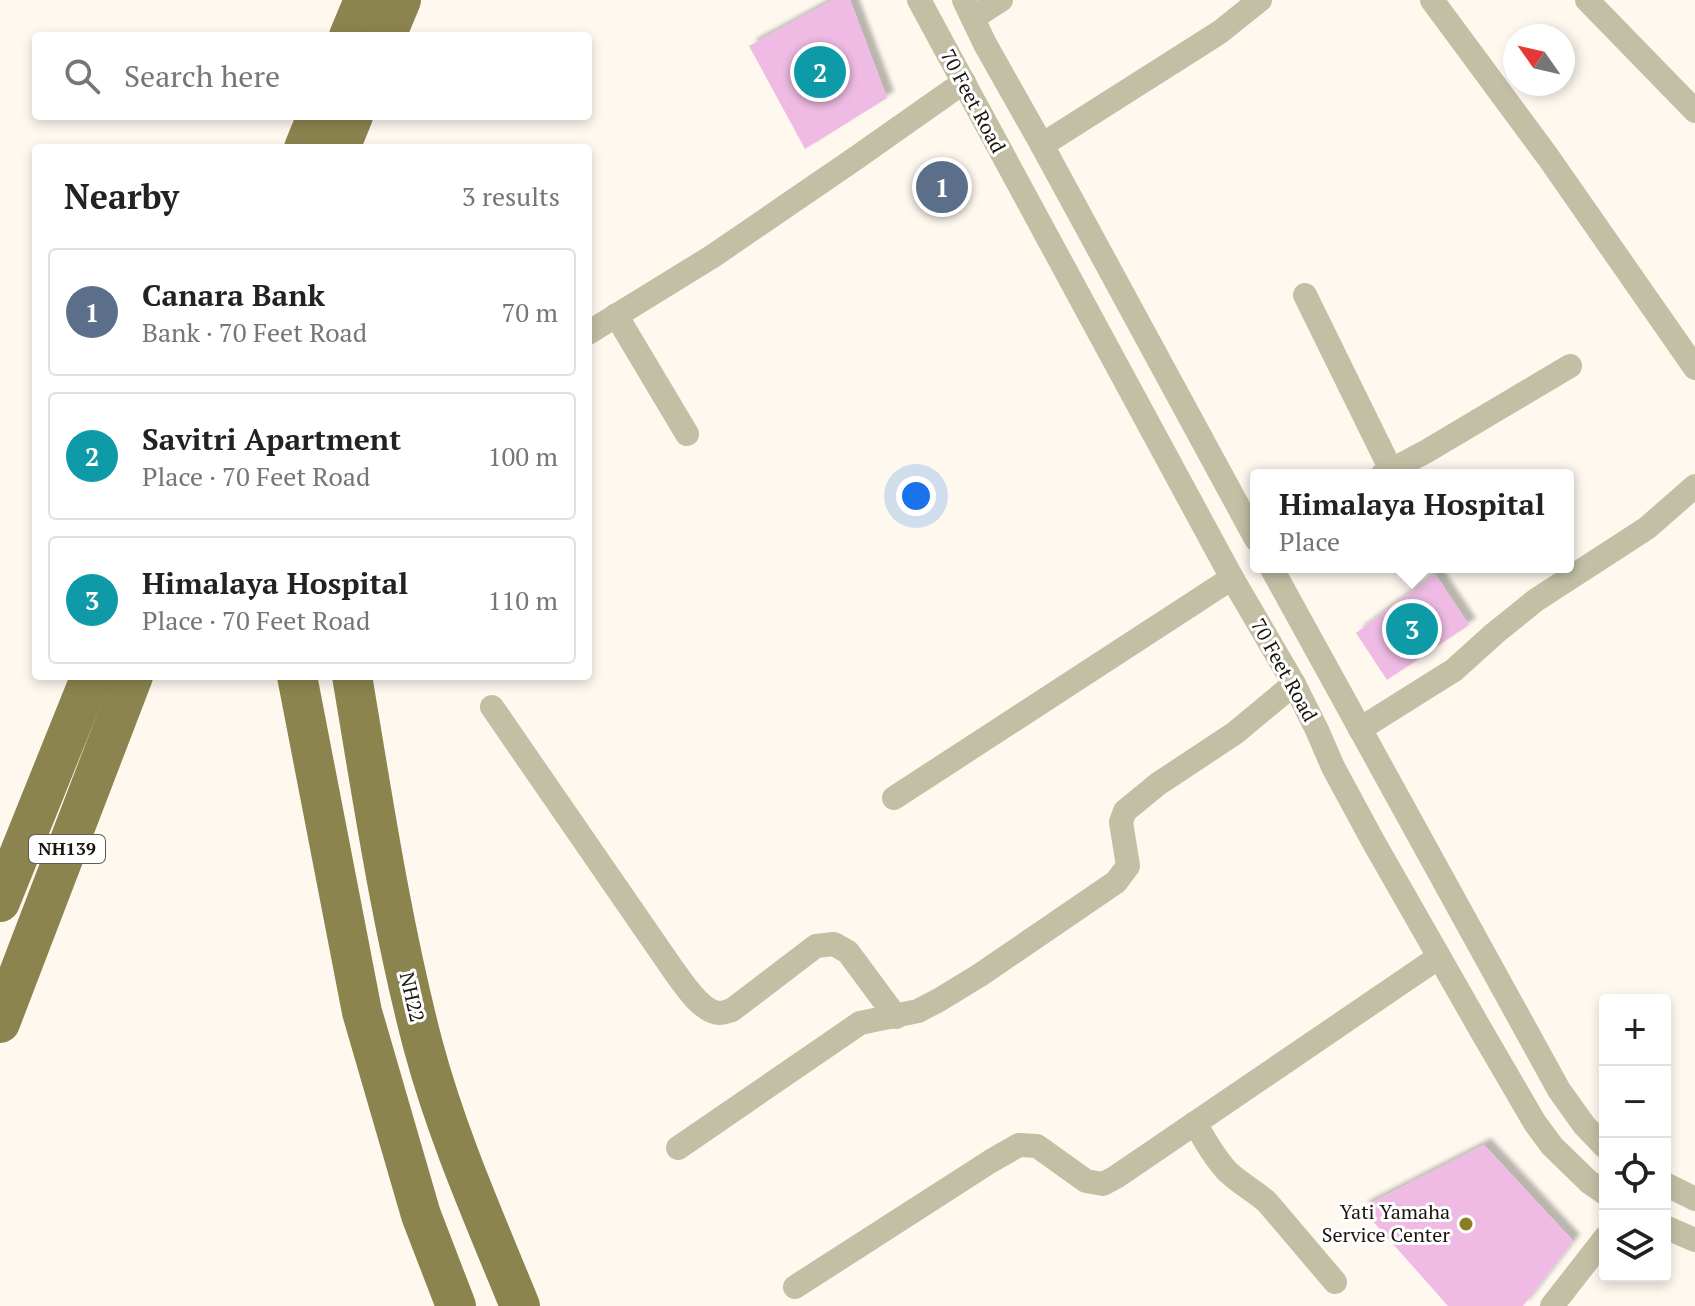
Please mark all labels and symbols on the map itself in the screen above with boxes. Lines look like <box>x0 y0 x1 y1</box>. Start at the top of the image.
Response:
north arrow <box>1503 24 1575 96</box>
pin: 2 <box>794 42 846 102</box>
street label: 70 Feet Road <box>935 44 1012 157</box>
pin: 1 <box>916 157 968 217</box>
your location <box>896 476 936 516</box>
pin: 3 <box>1386 599 1438 659</box>
street label: 70 Feet Road <box>1245 613 1324 726</box>
road number: NH139 <box>29 835 105 863</box>
street label: NH22 <box>394 969 431 1025</box>
place label: Yati Yamaha Service Center <box>1322 1198 1450 1248</box>
marker: Yati Yamaha Service Center <box>1457 1215 1475 1233</box>

